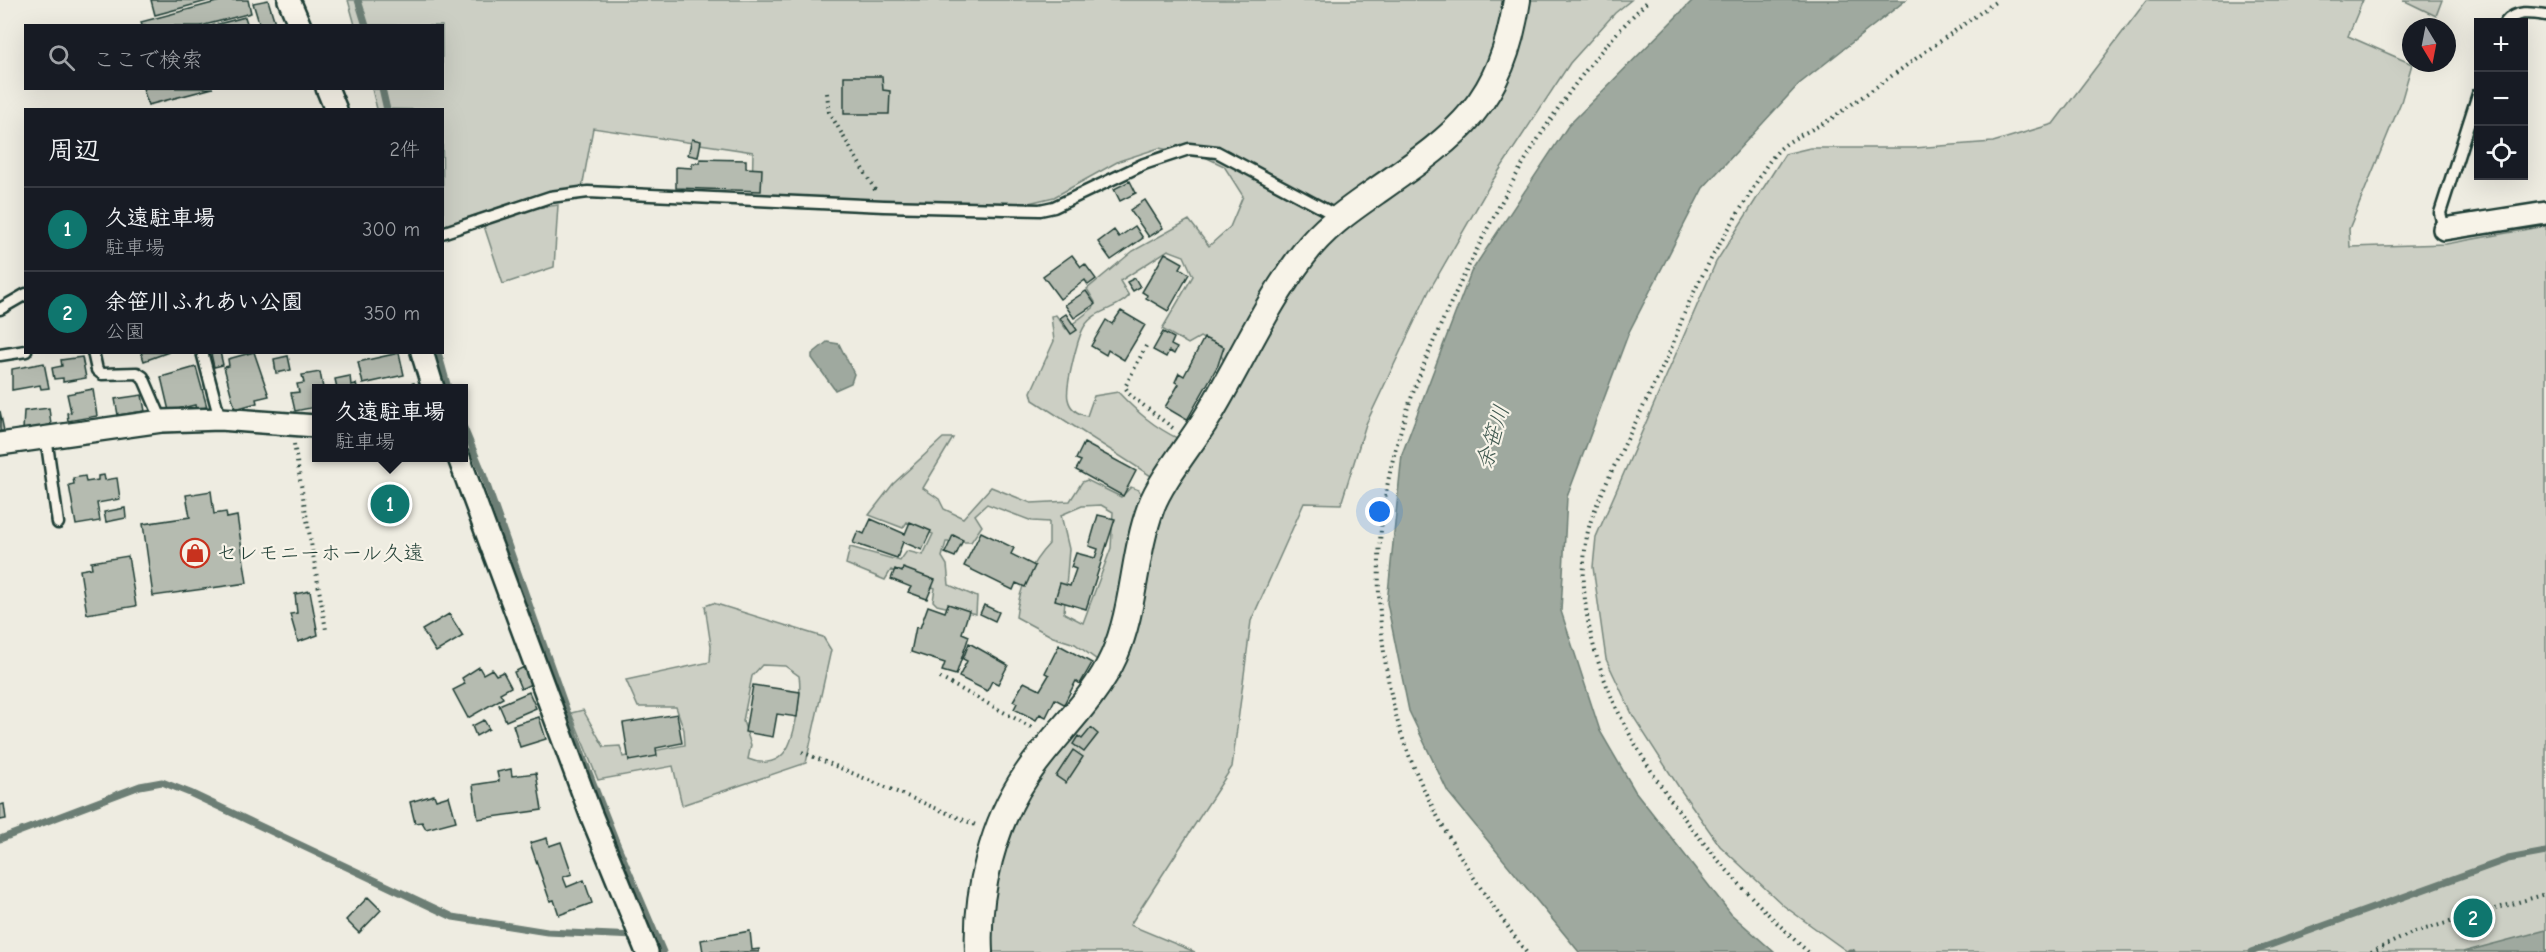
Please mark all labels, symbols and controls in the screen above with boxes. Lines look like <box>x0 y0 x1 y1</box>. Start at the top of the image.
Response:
north arrow <box>2402 18 2456 72</box>
map controls <box>2474 18 2528 180</box>
button: + <box>2474 18 2528 72</box>
search box <box>24 24 444 90</box>
icon: search <box>45 41 78 74</box>
text: ここで検索 <box>93 47 203 73</box>
button: − <box>2474 72 2528 126</box>
button: locate <box>2474 126 2528 180</box>
text: 周辺 <box>48 136 100 166</box>
text: 2件 <box>390 138 420 161</box>
text: 久遠駐車場 <box>105 205 215 231</box>
text: 1 <box>64 218 71 241</box>
text: 300 m <box>362 218 420 241</box>
text: 駐車場 <box>105 236 165 259</box>
text: 余笹川ふれあい公園 <box>105 289 303 315</box>
text: 2 <box>63 302 72 325</box>
text: 350 m <box>364 302 420 325</box>
text: 公園 <box>105 320 145 343</box>
popup <box>312 384 468 462</box>
text: 久遠駐車場 <box>335 399 445 425</box>
water label: 余笹川 <box>1471 402 1515 473</box>
text: 駐車場 <box>335 430 395 453</box>
pin: 1 <box>370 482 410 526</box>
your location <box>1365 497 1394 526</box>
shop icon: セレモニーホール久遠 <box>179 537 211 569</box>
place label: セレモニーホール久遠 <box>216 541 424 565</box>
pin: 2 <box>2454 896 2492 940</box>

